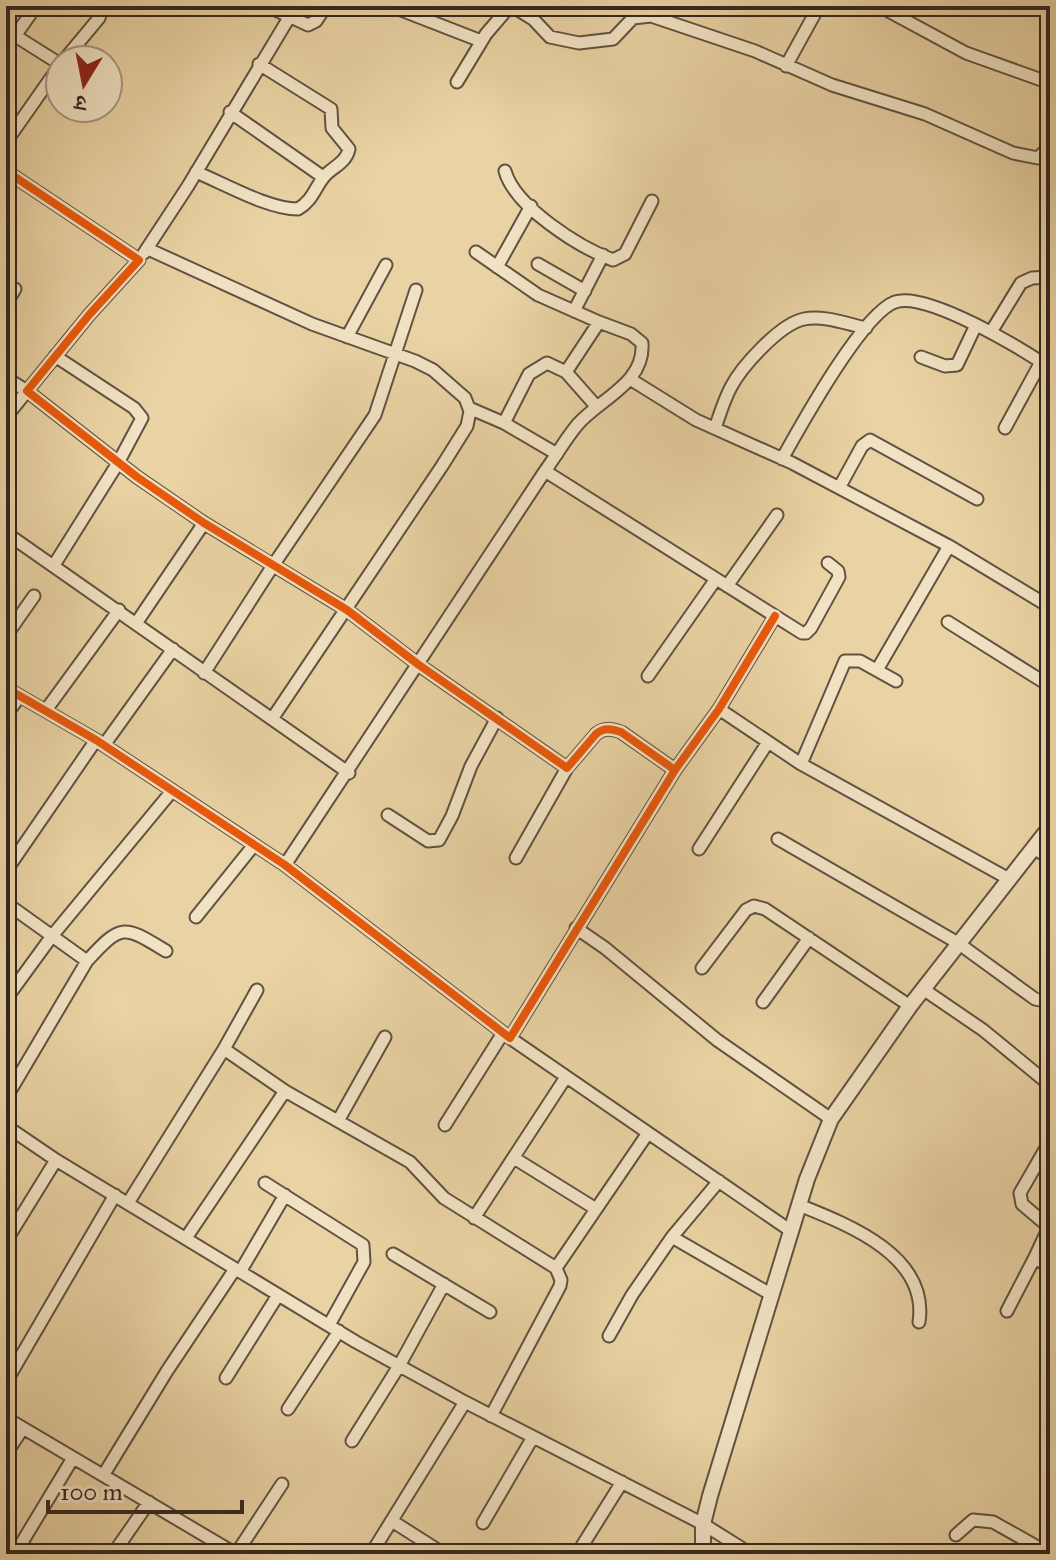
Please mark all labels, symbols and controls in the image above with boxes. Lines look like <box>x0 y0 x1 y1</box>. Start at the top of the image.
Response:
north arrow <box>44 44 124 124</box>
text: उ <box>71 89 90 118</box>
scale bar <box>48 1464 242 1514</box>
text: 100 m <box>60 1477 123 1507</box>

